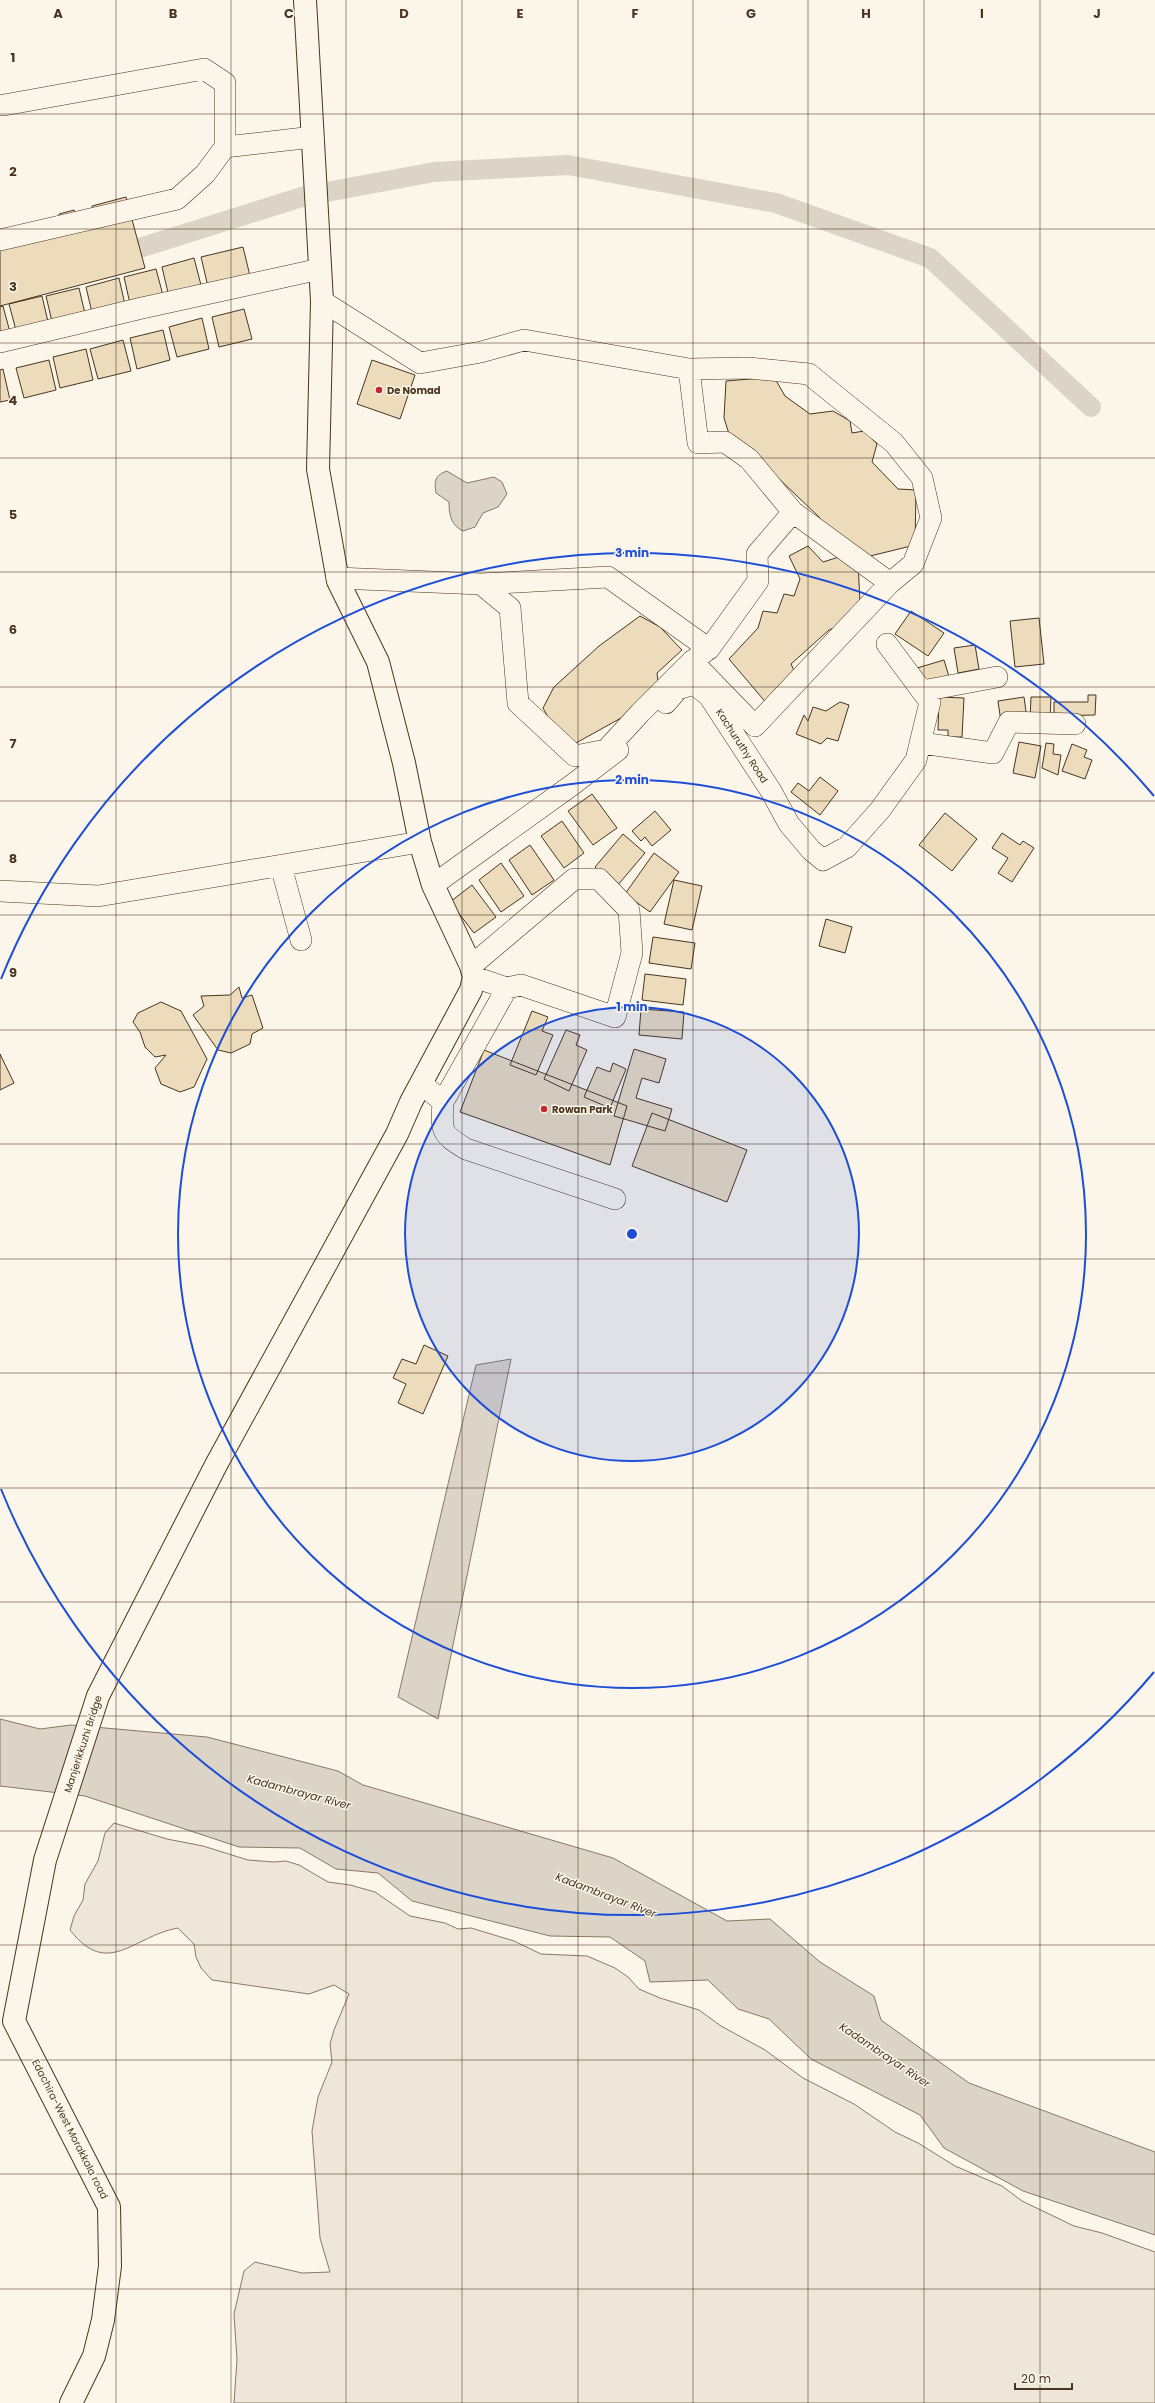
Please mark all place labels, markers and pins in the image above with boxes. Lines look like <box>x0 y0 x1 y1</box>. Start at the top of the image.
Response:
place label: De Nomad <box>387 383 441 398</box>
marker: De Nomad <box>374 385 384 395</box>
place label: Rowan Park <box>552 1102 614 1117</box>
marker: Rowan Park <box>539 1104 549 1114</box>
centre of rings <box>625 1227 639 1241</box>

